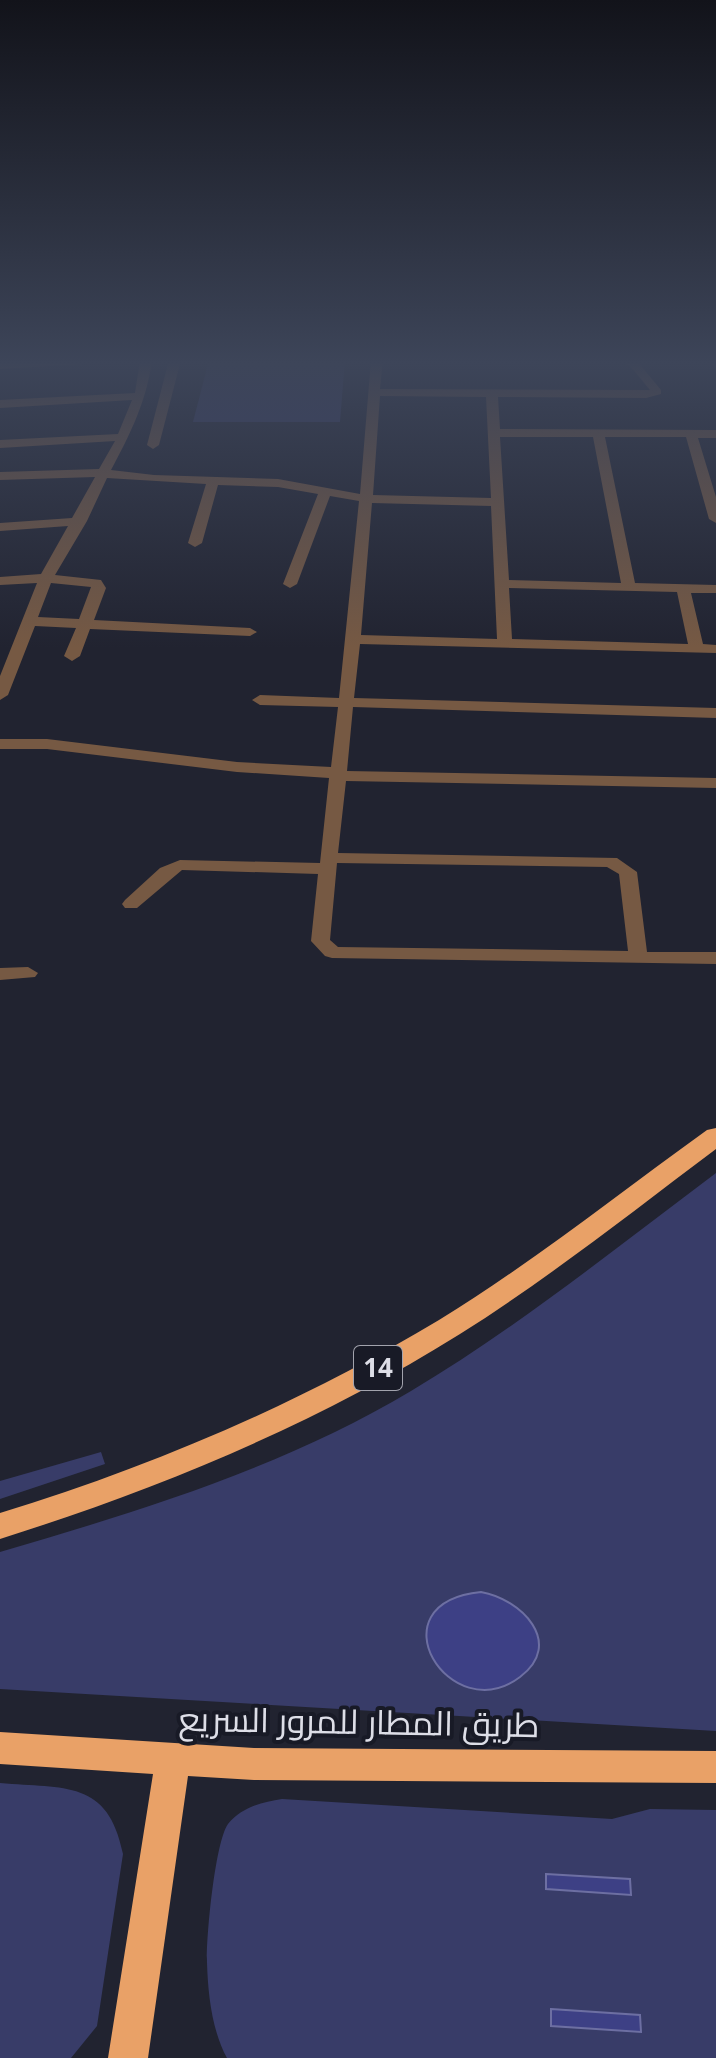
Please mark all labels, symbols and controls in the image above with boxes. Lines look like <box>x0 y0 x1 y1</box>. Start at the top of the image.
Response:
road number: 14 <box>354 1346 402 1390</box>
street label: طريق المطار للمرور السريع <box>178 1695 540 1748</box>

